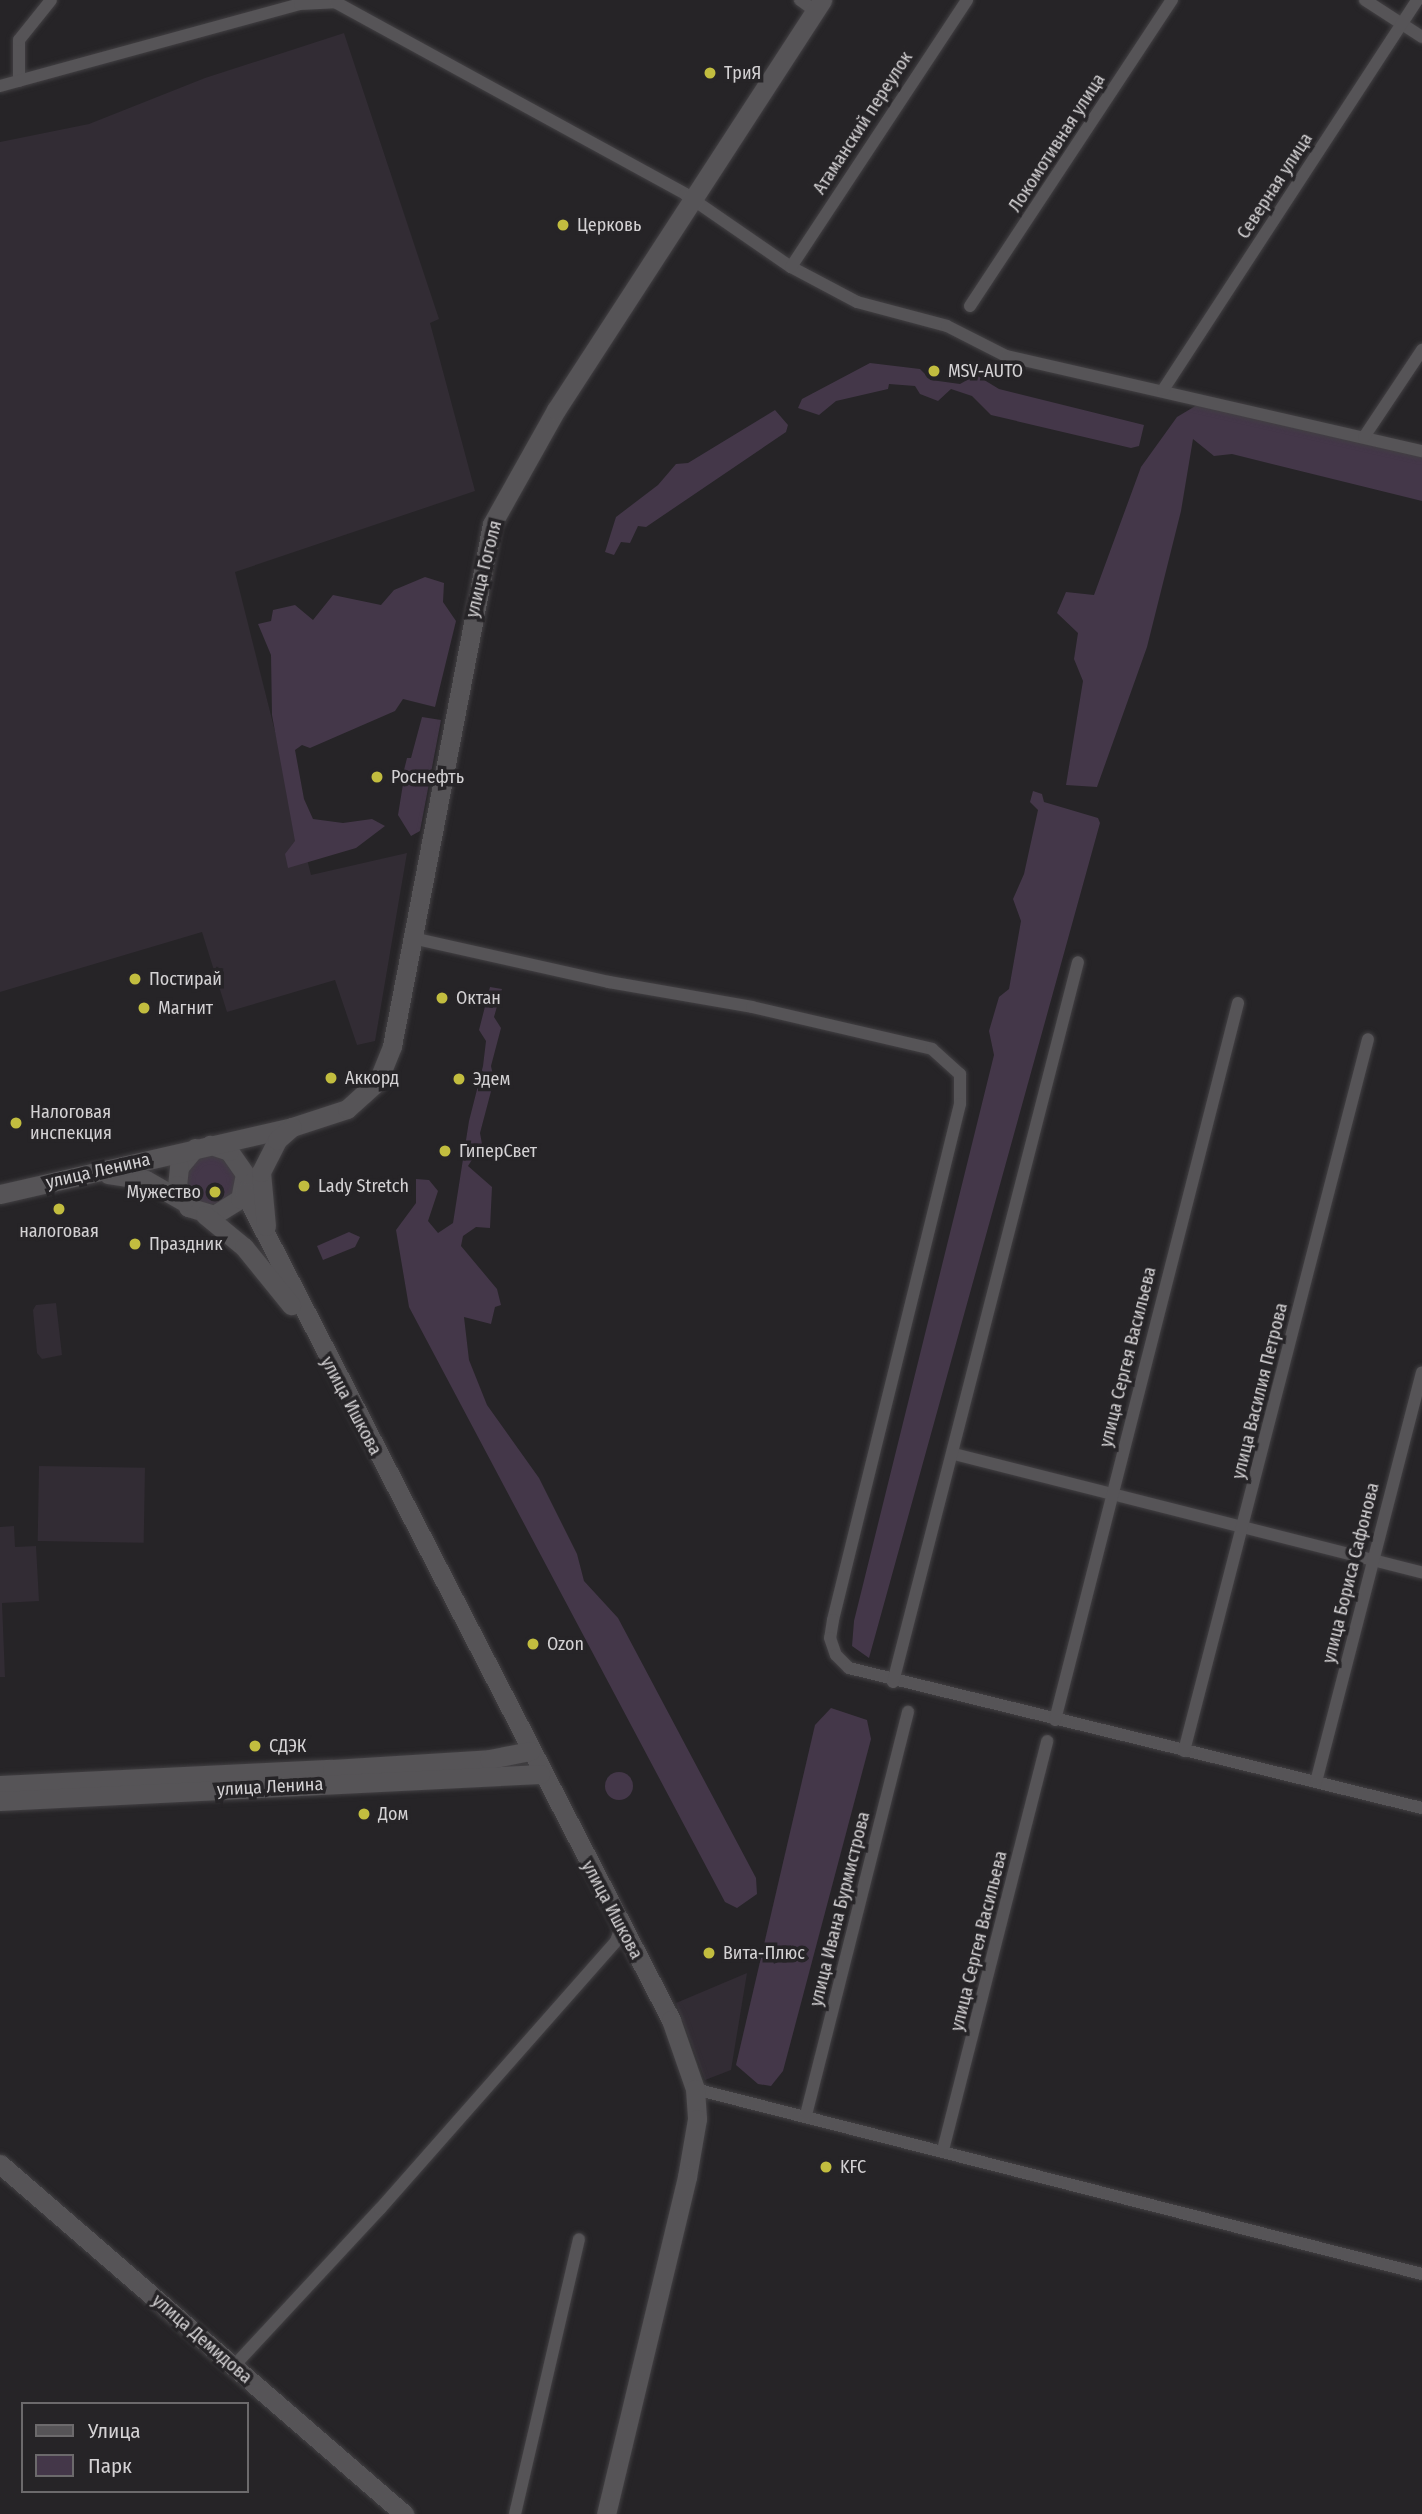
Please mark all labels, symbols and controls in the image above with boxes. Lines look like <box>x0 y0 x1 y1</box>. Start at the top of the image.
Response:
street label: Атаманский переулок <box>809 48 917 198</box>
place label: ТриЯ <box>724 62 761 84</box>
marker: ТриЯ <box>702 65 718 81</box>
street label: Локомотивная улица <box>1004 70 1110 216</box>
street label: Северная улица <box>1233 129 1317 243</box>
place label: Церковь <box>577 214 641 236</box>
marker: Церковь <box>555 217 571 233</box>
place label: MSV-AUTO <box>948 360 1023 382</box>
marker: MSV-AUTO <box>926 363 942 379</box>
street label: улица Гоголя <box>462 518 506 620</box>
place label: Роснефть <box>391 766 464 788</box>
marker: Роснефть <box>369 769 385 785</box>
place label: Постирай <box>149 968 222 990</box>
marker: Постирай <box>127 971 143 987</box>
place label: Октан <box>456 987 501 1009</box>
marker: Октан <box>434 990 450 1006</box>
place label: Магнит <box>158 997 213 1019</box>
marker: Магнит <box>136 1000 152 1016</box>
place label: Аккорд <box>345 1067 399 1089</box>
place label: Эдем <box>473 1068 510 1090</box>
marker: Аккорд <box>323 1070 339 1086</box>
marker: Эдем <box>451 1071 467 1087</box>
place label: Налоговая инспекция <box>30 1102 112 1144</box>
marker: Налоговая инспекция <box>8 1115 24 1131</box>
place label: ГиперСвет <box>459 1140 537 1162</box>
marker: ГиперСвет <box>437 1143 453 1159</box>
street label: улица Ленина <box>44 1149 152 1193</box>
place label: Lady Stretch <box>318 1175 409 1197</box>
marker: Lady Stretch <box>296 1178 312 1194</box>
place label: Мужество <box>126 1181 201 1203</box>
marker: Мужество <box>207 1184 223 1200</box>
marker: налоговая <box>51 1201 67 1217</box>
place label: налоговая <box>19 1220 99 1242</box>
place label: Праздник <box>149 1233 223 1255</box>
marker: Праздник <box>127 1236 143 1252</box>
street label: улица Сергея Васильева <box>1095 1265 1161 1449</box>
street label: улица Василия Петрова <box>1228 1301 1292 1481</box>
street label: улица Ишкова <box>316 1353 386 1459</box>
street label: улица Бориса Сафонова <box>1318 1480 1384 1666</box>
place label: Ozon <box>547 1633 584 1655</box>
marker: Ozon <box>525 1636 541 1652</box>
place label: СДЭК <box>269 1735 306 1757</box>
marker: СДЭК <box>247 1738 263 1754</box>
street label: улица Ленина <box>216 1773 324 1801</box>
place label: Дом <box>378 1803 408 1825</box>
marker: Дом <box>356 1806 372 1822</box>
street label: улица Ивана Бурмистрова <box>805 1809 875 2009</box>
street label: улица Сергея Васильева <box>946 1849 1012 2033</box>
street label: улица Ишкова <box>577 1857 647 1963</box>
place label: Вита-Плюс <box>723 1942 805 1964</box>
marker: Вита-Плюс <box>701 1945 717 1961</box>
place label: KFC <box>840 2156 866 2178</box>
marker: KFC <box>818 2159 834 2175</box>
street label: улица Демидова <box>148 2290 256 2388</box>
legend <box>21 2402 248 2493</box>
text: Улица <box>88 2418 141 2444</box>
text: Парк <box>88 2453 132 2479</box>

